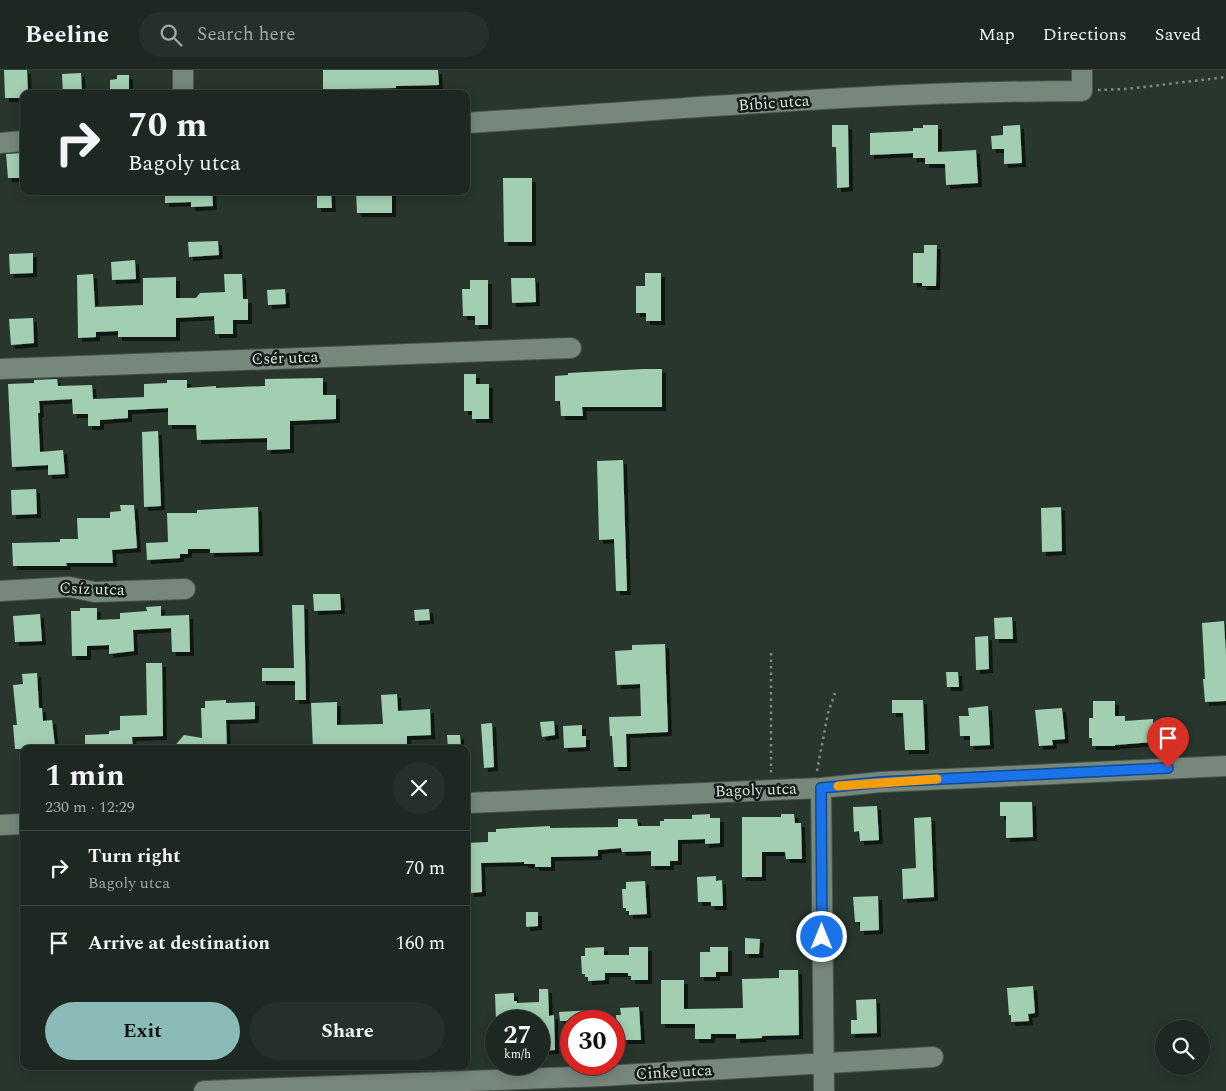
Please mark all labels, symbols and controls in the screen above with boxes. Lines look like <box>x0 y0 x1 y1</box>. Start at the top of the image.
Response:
search box <box>139 12 489 57</box>
text: Beeline <box>25 17 109 53</box>
text: Search here <box>197 20 295 49</box>
icon: search <box>157 21 185 49</box>
text: Map <box>979 21 1015 48</box>
text: Directions <box>1043 21 1127 48</box>
text: Saved <box>1155 21 1201 48</box>
street label: Bíbic utca <box>738 89 811 117</box>
text: 70 m <box>128 99 208 152</box>
icon: right <box>45 110 110 175</box>
text: Bagoly utca <box>128 147 241 180</box>
street label: Csér utca <box>251 345 319 371</box>
street label: Csíz utca <box>59 576 125 602</box>
pin <box>1147 717 1189 768</box>
icon: arrive <box>1154 724 1182 752</box>
text: 1 min <box>45 753 125 799</box>
button: close <box>393 762 445 814</box>
street label: Bagoly utca <box>715 777 798 803</box>
text: 230 m · 12:29 <box>45 795 135 819</box>
text: Turn right <box>88 842 181 871</box>
icon: right <box>45 854 73 882</box>
text: 70 m <box>405 854 445 883</box>
text: Bagoly utca <box>88 871 170 895</box>
position arrow <box>795 910 847 962</box>
icon: arrive <box>45 929 73 957</box>
text: Arrive at destination <box>88 929 270 958</box>
text: 160 m <box>395 929 445 958</box>
button: Exit <box>45 1002 240 1060</box>
button: Share <box>250 1002 445 1060</box>
speed limit sign: 30 <box>560 1010 625 1075</box>
text: 27 <box>503 1017 532 1055</box>
map controls <box>1155 1020 1210 1075</box>
button: search <box>1155 1020 1210 1075</box>
text: km/h <box>504 1045 531 1064</box>
street label: Cinke utca <box>635 1058 713 1086</box>

